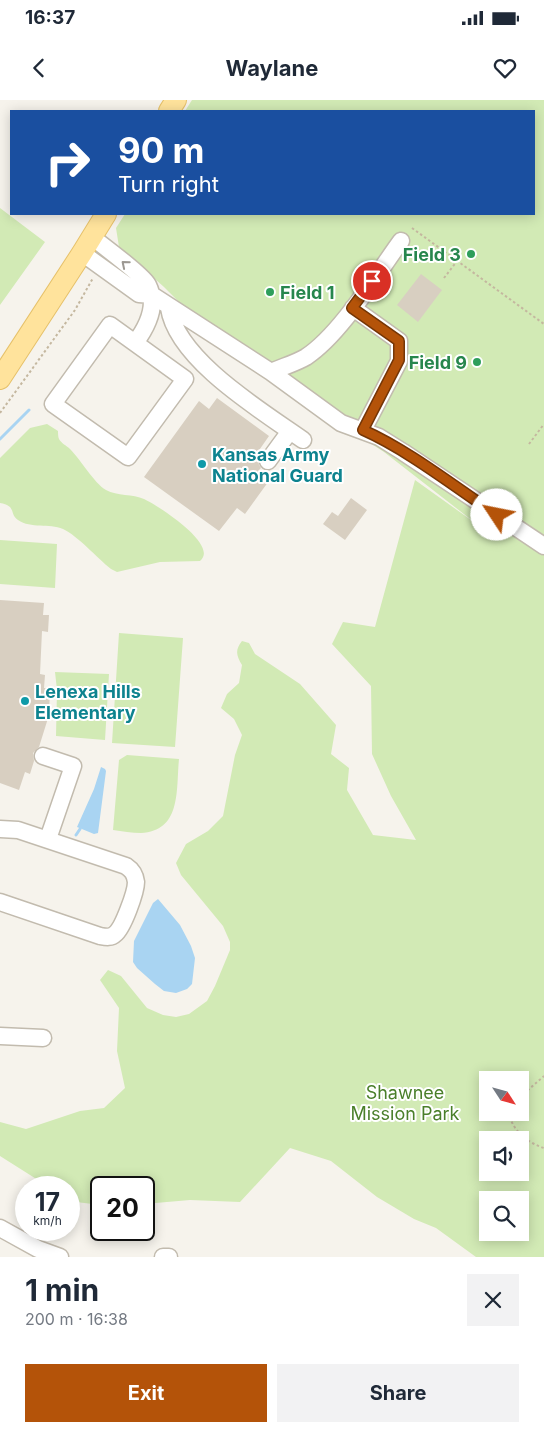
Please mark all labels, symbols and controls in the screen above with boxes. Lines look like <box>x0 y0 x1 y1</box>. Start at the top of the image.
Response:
text: 16:37 <box>25 6 75 29</box>
icon: back <box>25 54 53 82</box>
icon: heart <box>491 54 519 82</box>
text: Waylane <box>226 55 318 81</box>
text: 90 m <box>118 129 205 171</box>
icon: right <box>35 130 100 195</box>
text: Turn right <box>118 171 219 197</box>
place label: Field 3 <box>403 244 461 265</box>
marker: Field 3 <box>465 248 477 260</box>
pin <box>351 260 393 302</box>
one-way arrow <box>121 261 130 270</box>
icon: arrive <box>358 267 386 295</box>
place label: Field 1 <box>280 282 334 303</box>
marker: Field 1 <box>264 286 276 298</box>
place label: Field 9 <box>409 352 467 373</box>
marker: Field 9 <box>471 356 483 368</box>
place label: Kansas Army National Guard <box>212 444 343 486</box>
marker: Kansas Army National Guard <box>196 458 208 470</box>
position arrow <box>470 488 522 540</box>
place label: Lenexa Hills Elementary <box>35 681 141 723</box>
marker: Lenexa Hills Elementary <box>19 695 31 707</box>
north arrow <box>479 1071 529 1121</box>
map controls <box>479 1071 529 1241</box>
park label: Shawnee Mission Park <box>350 1082 460 1124</box>
button: sound <box>479 1131 529 1181</box>
speed limit sign: 20 <box>90 1176 155 1241</box>
text: 17 <box>35 1187 60 1217</box>
button: search <box>479 1191 529 1241</box>
text: km/h <box>33 1213 62 1228</box>
text: 1 min <box>25 1272 99 1308</box>
button: close <box>467 1274 519 1326</box>
text: 200 m · 16:38 <box>25 1309 128 1329</box>
button: Exit <box>25 1364 267 1422</box>
button: Share <box>277 1364 519 1422</box>

